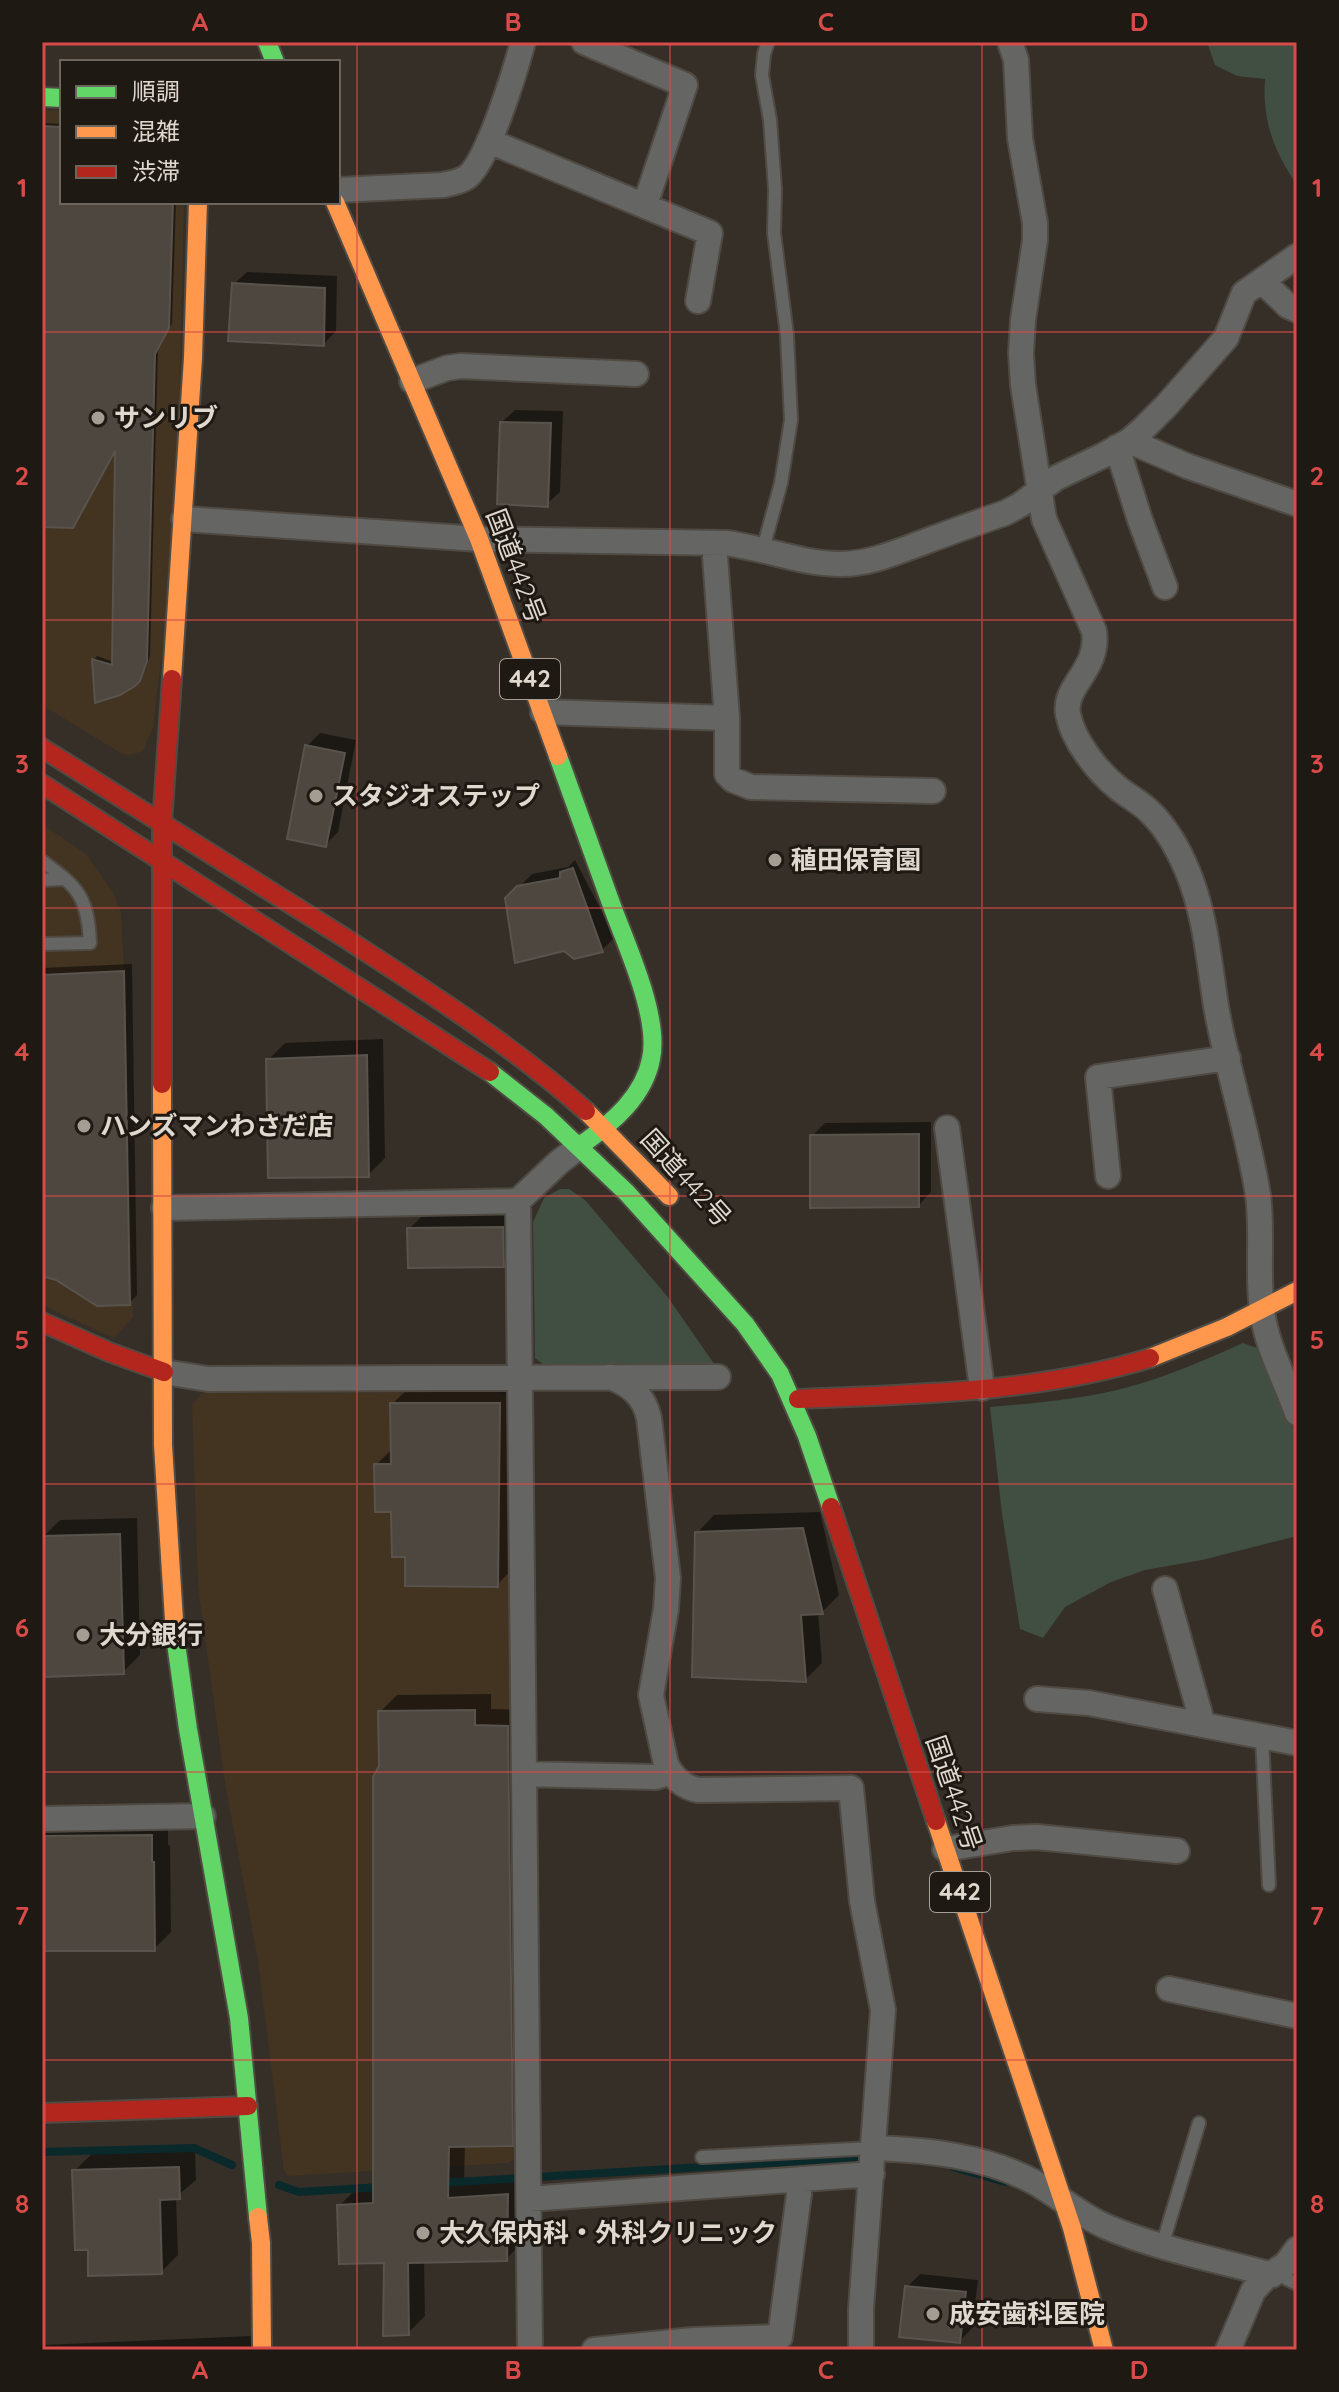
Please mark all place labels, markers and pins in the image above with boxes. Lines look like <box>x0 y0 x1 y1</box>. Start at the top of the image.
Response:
place label: サンリブ <box>114 401 218 434</box>
marker: サンリブ <box>89 409 107 427</box>
place label: スタジオステップ <box>332 779 540 812</box>
marker: スタジオステップ <box>307 787 325 805</box>
place label: 稙田保育園 <box>791 843 921 876</box>
marker: 稙田保育園 <box>766 851 784 869</box>
place label: ハンズマンわさだ店 <box>100 1109 333 1142</box>
marker: ハンズマンわさだ店 <box>75 1117 93 1135</box>
place label: 大分銀行 <box>99 1618 203 1651</box>
marker: 大分銀行 <box>74 1626 92 1644</box>
place label: 大久保内科・外科クリニック <box>439 2216 777 2249</box>
marker: 大久保内科・外科クリニック <box>414 2224 432 2242</box>
place label: 成安歯科医院 <box>949 2297 1105 2330</box>
marker: 成安歯科医院 <box>924 2305 942 2323</box>

